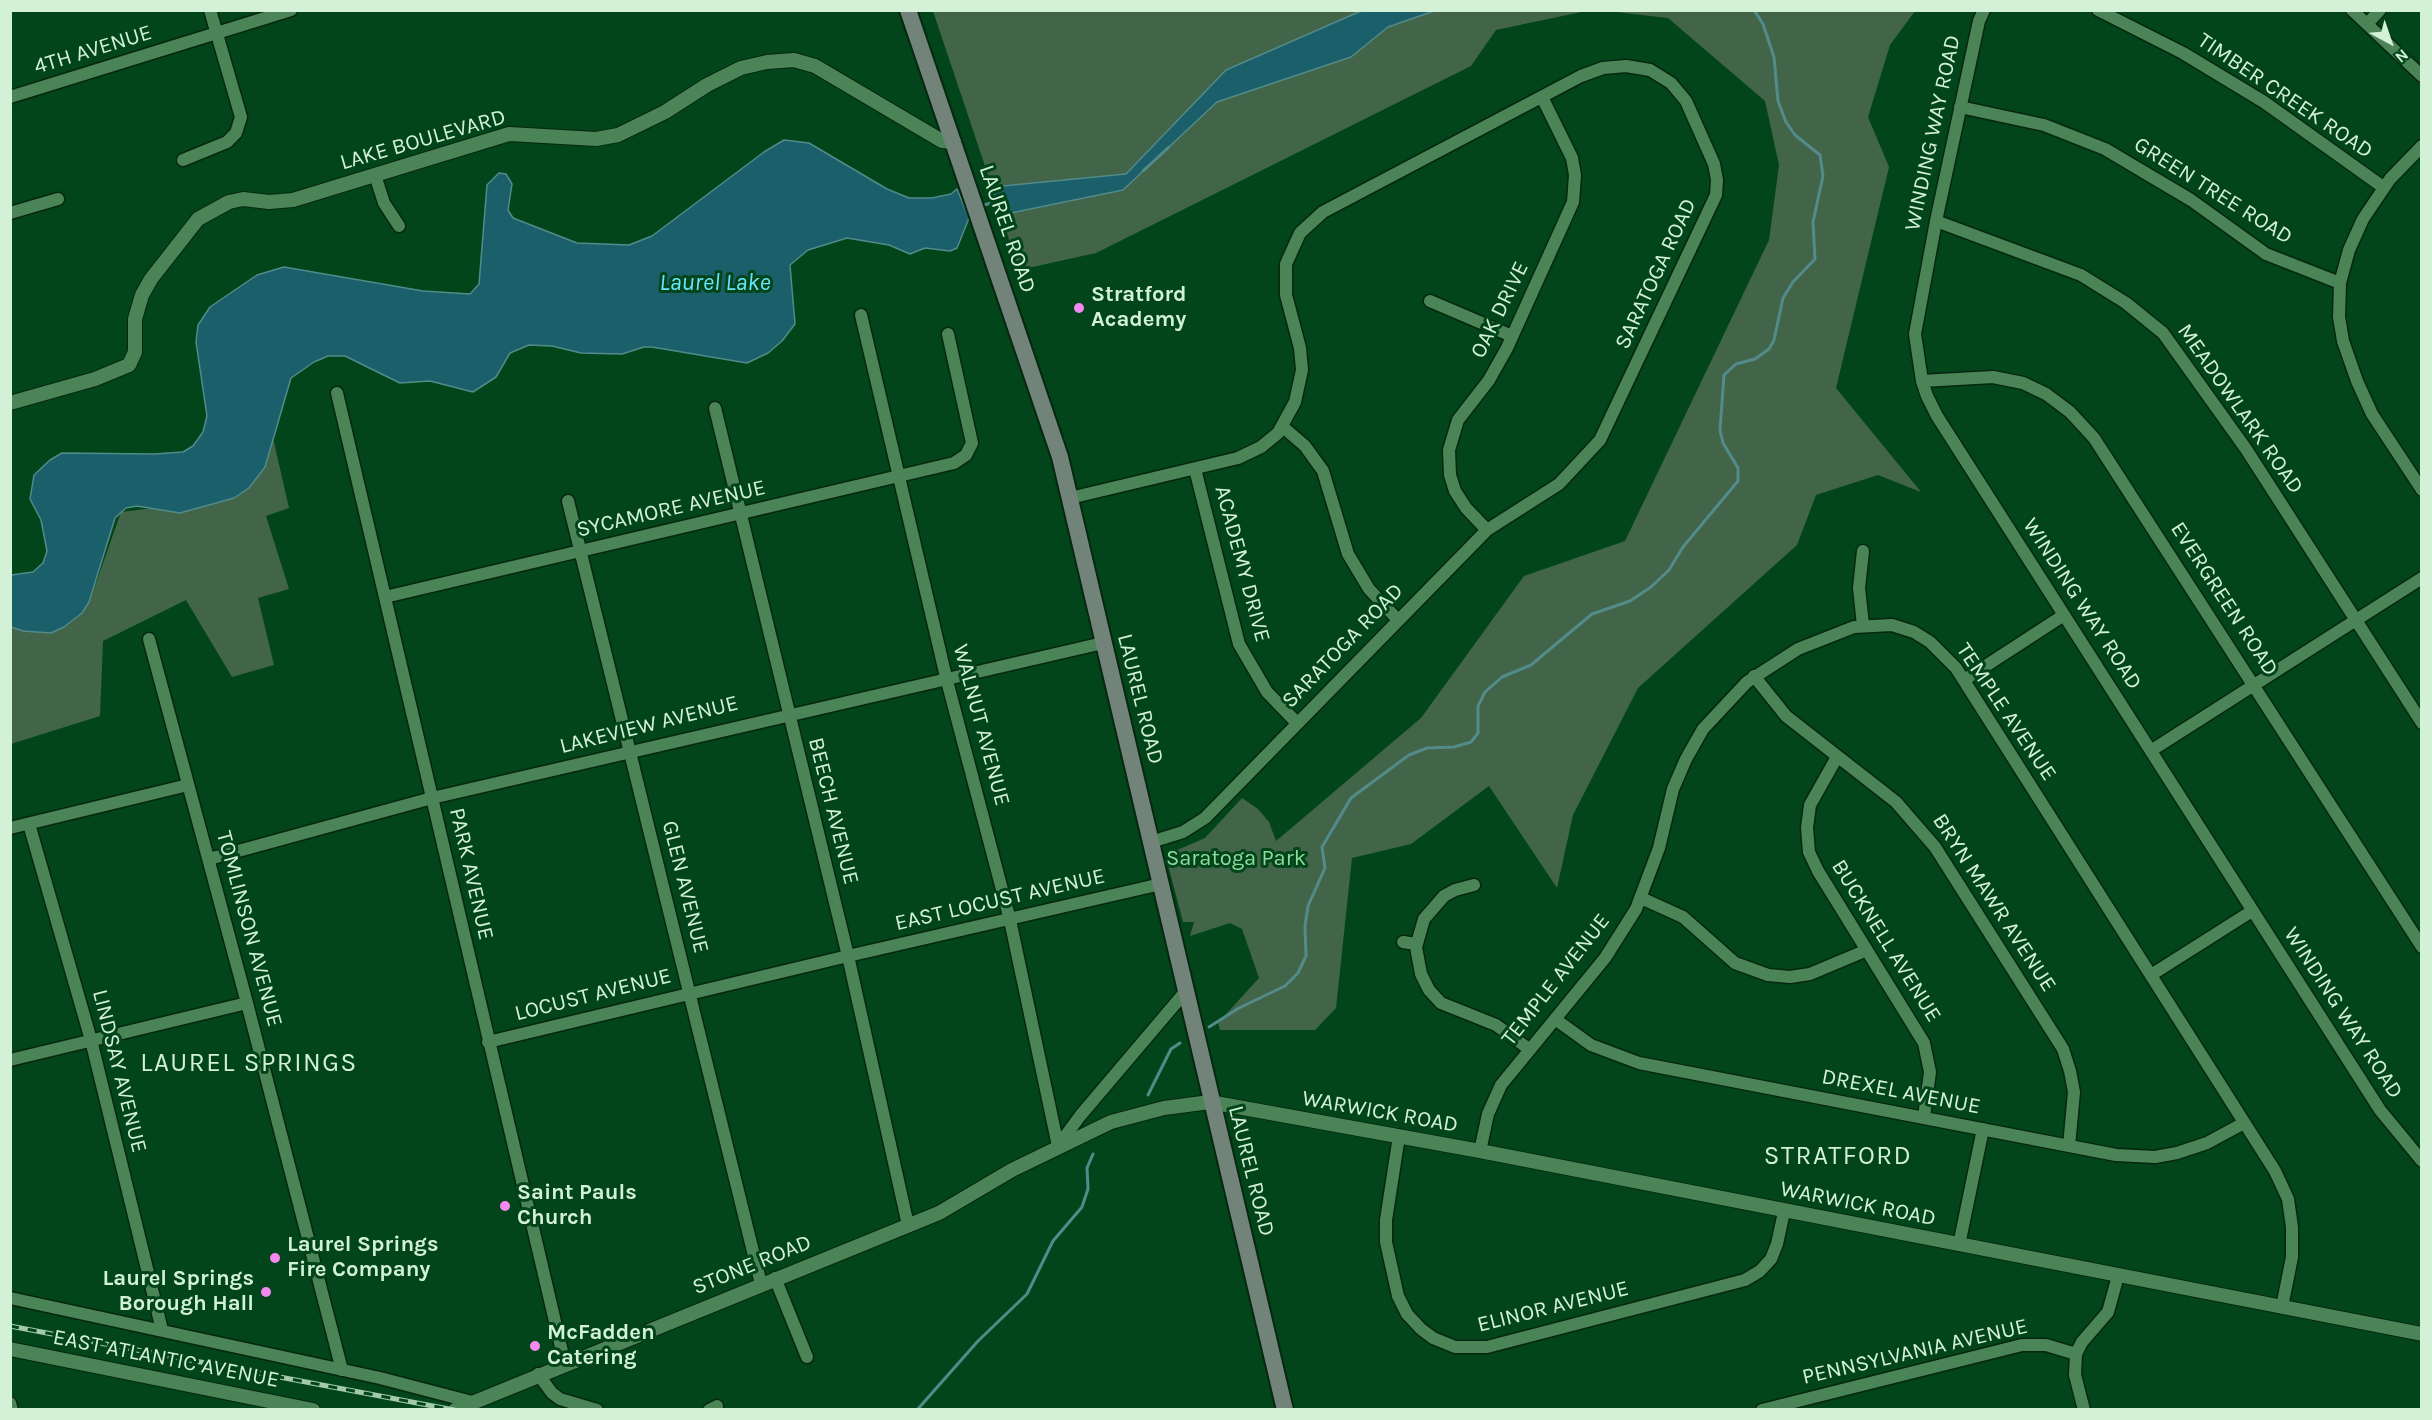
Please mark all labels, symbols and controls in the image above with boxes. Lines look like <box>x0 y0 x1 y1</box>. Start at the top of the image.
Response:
north arrow <box>2360 12 2420 72</box>
street label: 4TH AVENUE <box>31 20 155 80</box>
street label: TIMBER CREEK ROAD <box>2192 28 2378 164</box>
street label: WINDING WAY ROAD <box>1899 33 1967 233</box>
text: N <box>2391 45 2412 67</box>
street label: LAKE BOULEVARD <box>337 104 509 176</box>
street label: GREEN TREE ROAD <box>2129 132 2297 250</box>
street label: LAUREL ROAD <box>973 162 1041 296</box>
street label: SARATOGA ROAD <box>1610 194 1702 354</box>
street label: OAK DRIVE <box>1465 257 1535 363</box>
water label: Laurel Lake <box>659 269 771 297</box>
place label: Stratford Academy <box>1091 282 1187 334</box>
marker: Stratford Academy <box>1072 301 1086 315</box>
street label: MEADOWLARK ROAD <box>2171 319 2309 499</box>
street label: SYCAMORE AVENUE <box>574 474 768 544</box>
street label: ACADEMY DRIVE <box>1208 483 1276 645</box>
street label: WINDING WAY ROAD <box>2017 513 2147 695</box>
street label: EVERGREEN ROAD <box>2164 517 2284 681</box>
street label: SARATOGA ROAD <box>1277 578 1409 714</box>
street label: LAUREL ROAD <box>1111 631 1169 767</box>
street label: TEMPLE AVENUE <box>1950 638 2062 786</box>
street label: WALNUT AVENUE <box>947 641 1015 809</box>
street label: LAKEVIEW AVENUE <box>557 690 741 760</box>
street label: BEECH AVENUE <box>802 735 864 887</box>
street label: PARK AVENUE <box>443 805 499 943</box>
street label: BRYN MAWR AVENUE <box>1927 809 2061 997</box>
street label: GLEN AVENUE <box>656 818 714 956</box>
street label: TOMLINSON AVENUE <box>210 828 288 1030</box>
park label: Saratoga Park <box>1166 846 1306 872</box>
street label: BUCKNELL AVENUE <box>1825 855 1947 1027</box>
street label: EAST LOCUST AVENUE <box>892 863 1108 937</box>
street label: TEMPLE AVENUE <box>1496 909 1616 1051</box>
street label: WINDING WAY ROAD <box>2278 922 2408 1104</box>
street label: LOCUST AVENUE <box>512 963 674 1027</box>
street label: LINDSAY AVENUE <box>86 987 152 1155</box>
district label: LAUREL SPRINGS <box>140 1048 358 1080</box>
street label: DREXEL AVENUE <box>1820 1064 1982 1120</box>
street label: WARWICK ROAD <box>1300 1085 1460 1139</box>
street label: LAUREL ROAD <box>1222 1103 1280 1239</box>
district label: STRATFORD <box>1764 1141 1912 1173</box>
street label: WARWICK ROAD <box>1778 1176 1938 1232</box>
place label: Saint Pauls Church <box>517 1180 637 1232</box>
marker: Saint Pauls Church <box>498 1199 512 1213</box>
street label: STONE ROAD <box>689 1229 815 1301</box>
place label: Laurel Springs Fire Company <box>287 1232 439 1284</box>
marker: Laurel Springs Fire Company <box>268 1251 282 1265</box>
place label: Laurel Springs Borough Hall <box>102 1266 254 1318</box>
street label: ELINOR AVENUE <box>1474 1275 1632 1339</box>
marker: Laurel Springs Borough Hall <box>259 1285 273 1299</box>
street label: PENNSYLVANIA AVENUE <box>1800 1313 2030 1391</box>
place label: McFadden Catering <box>547 1320 655 1372</box>
street label: EAST ATLANTIC AVENUE <box>51 1324 281 1394</box>
marker: McFadden Catering <box>528 1339 542 1353</box>

